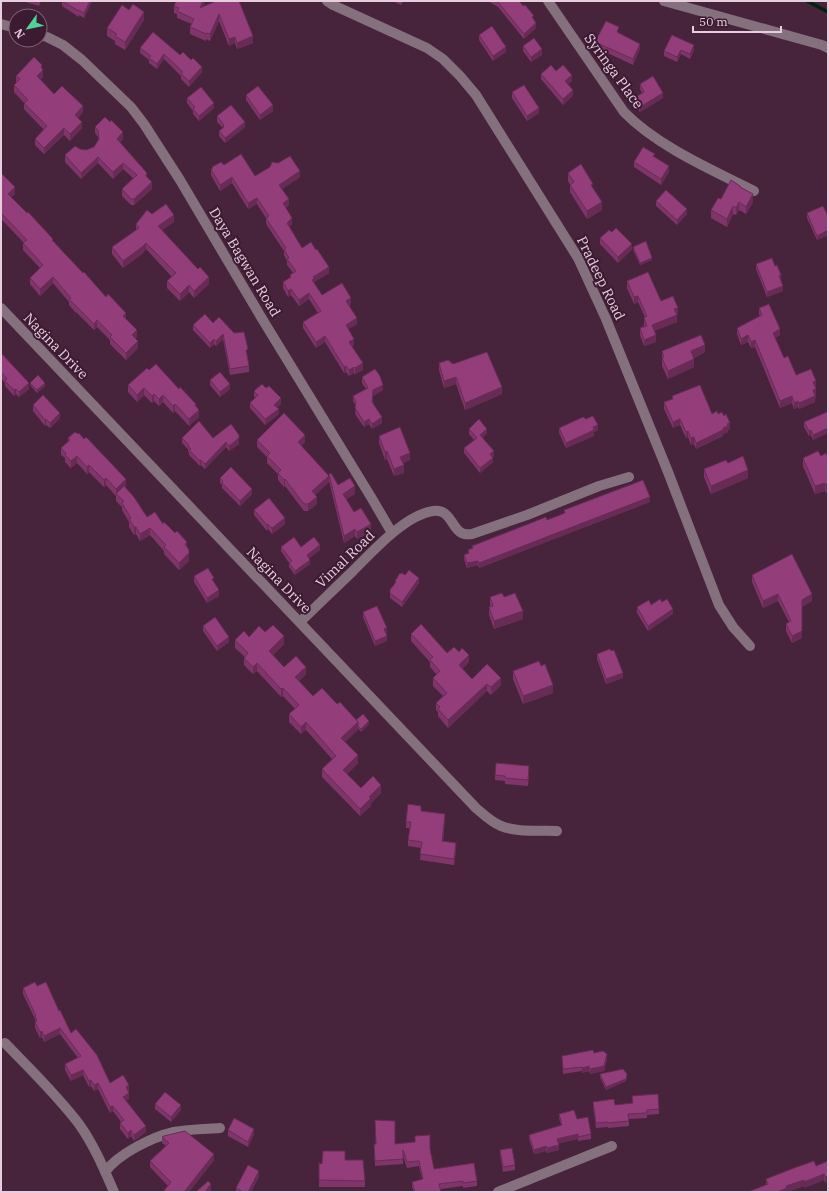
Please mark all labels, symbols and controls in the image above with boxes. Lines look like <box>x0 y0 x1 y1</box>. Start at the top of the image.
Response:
north arrow <box>8 8 48 48</box>
scale bar <box>693 8 781 34</box>
text: 50 m <box>699 14 728 29</box>
text: N <box>11 26 28 41</box>
street label: Syringa Place <box>581 30 647 112</box>
street label: Daya Bagwan Road <box>205 204 285 320</box>
street label: Pradeep Road <box>573 233 629 323</box>
street label: Nagina Drive <box>20 309 92 383</box>
street label: Vimal Road <box>312 526 379 592</box>
street label: Nagina Drive <box>243 543 315 617</box>

